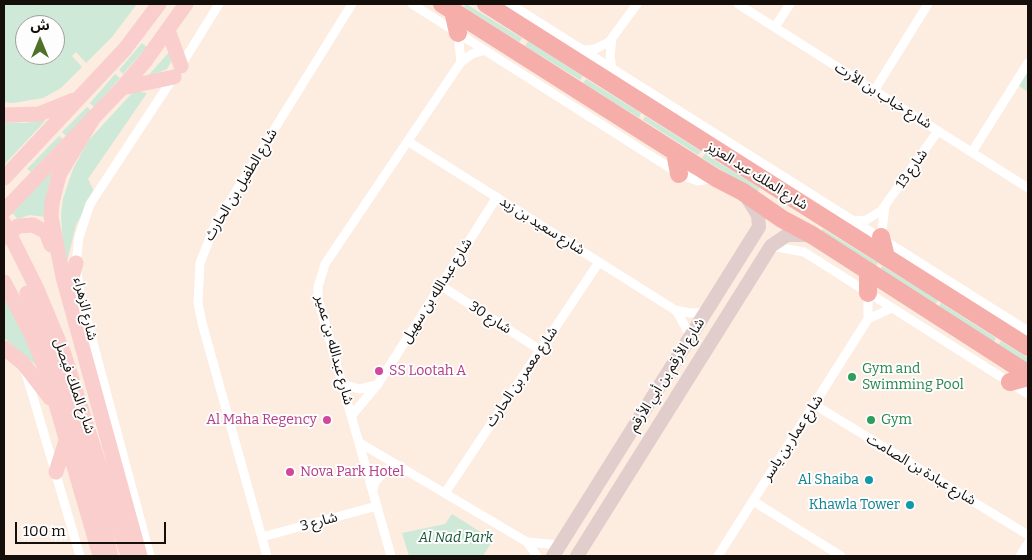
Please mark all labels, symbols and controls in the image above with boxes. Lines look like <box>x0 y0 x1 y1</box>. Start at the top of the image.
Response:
north arrow <box>15 15 65 65</box>
text: ش <box>30 17 50 34</box>
street label: شارع خباب بن الأرت <box>831 59 935 133</box>
street label: شارع الطفيل بن الحارث <box>201 126 281 244</box>
street label: شارع الملك عبد العزيز <box>703 138 811 214</box>
street label: شارع 13 <box>893 146 931 192</box>
street label: شارع سعيد بن زيد <box>496 193 588 259</box>
street label: شارع عبدالله بن سهيل <box>398 235 476 347</box>
street label: شارع الزهراء <box>70 276 100 342</box>
street label: شارع عبدالله بن عمير <box>311 293 357 407</box>
street label: شارع 30 <box>466 298 514 338</box>
street label: شارع الأرقم بن أبي الأرقم <box>625 315 709 435</box>
street label: شارع معمر بن الحارث <box>482 324 562 430</box>
street label: شارع الملك فيصل <box>50 336 98 436</box>
place label: Gym and Swimming Pool <box>862 361 964 394</box>
place label: SS Lootah A <box>389 363 466 379</box>
marker: SS Lootah A <box>373 365 385 377</box>
marker: Gym and Swimming Pool <box>846 371 858 383</box>
street label: شارع عمار بن ياسر <box>759 392 827 484</box>
place label: Al Maha Regency <box>206 412 317 428</box>
place label: Gym <box>881 412 912 428</box>
marker: Al Maha Regency <box>321 414 333 426</box>
marker: Gym <box>865 414 877 426</box>
street label: شارع عبادة بن الصامت <box>863 431 979 509</box>
place label: Nova Park Hotel <box>300 464 404 480</box>
marker: Nova Park Hotel <box>284 466 296 478</box>
place label: Al Shaiba <box>798 472 859 488</box>
marker: Al Shaiba <box>863 474 875 486</box>
place label: Khawla Tower <box>809 497 900 513</box>
marker: Khawla Tower <box>904 499 916 511</box>
street label: شارع 3 <box>298 509 340 535</box>
scale bar <box>18 512 169 544</box>
text: 100 m <box>23 522 66 540</box>
park label: Al Nad Park <box>419 530 493 546</box>

